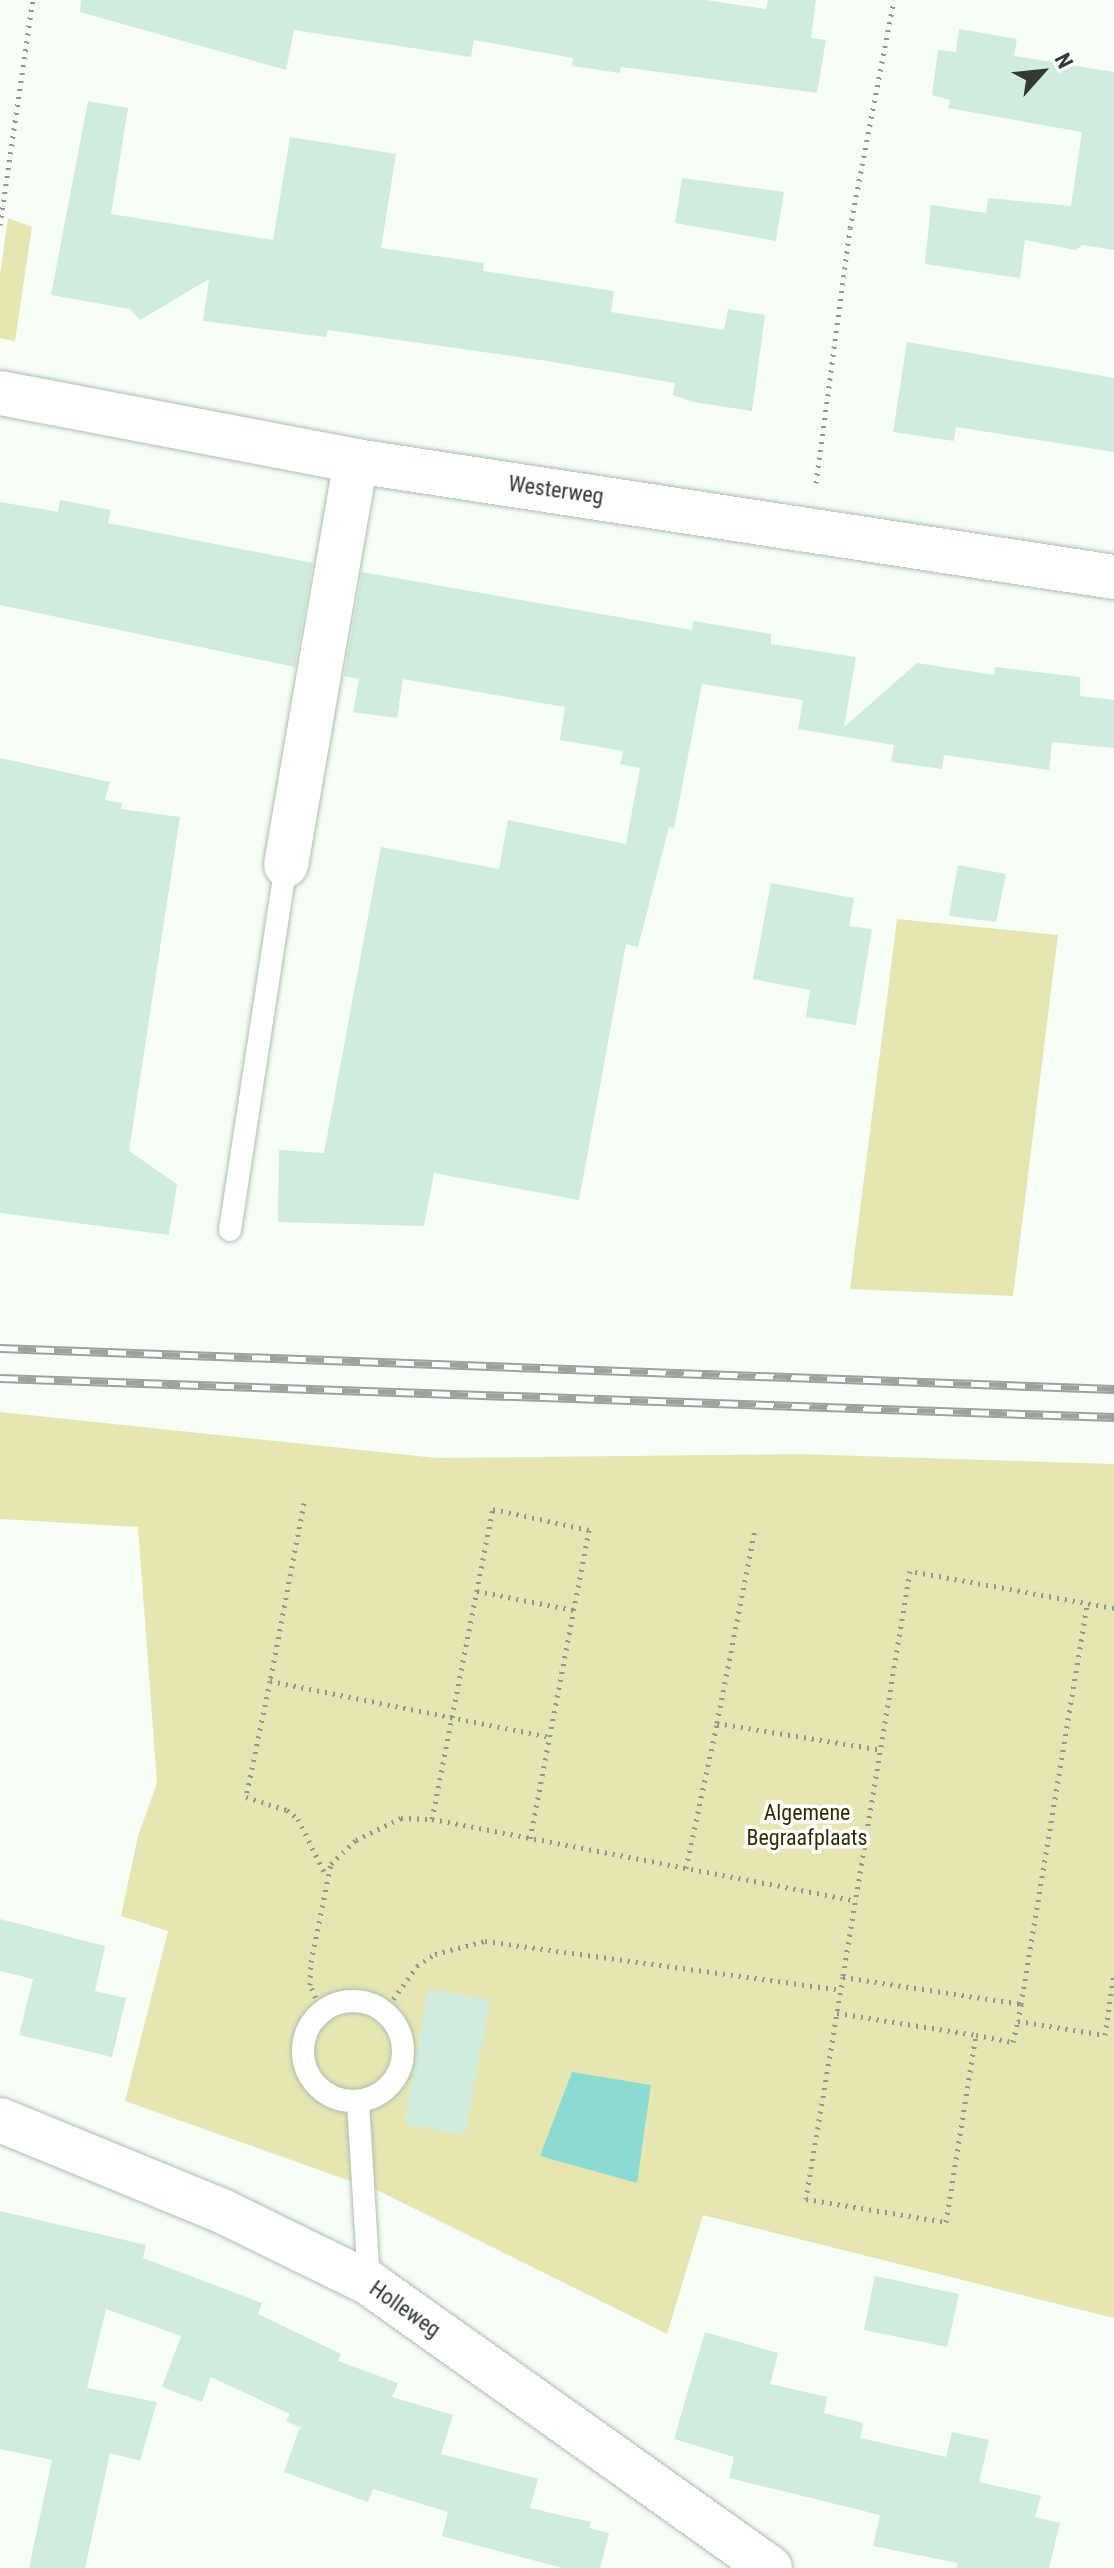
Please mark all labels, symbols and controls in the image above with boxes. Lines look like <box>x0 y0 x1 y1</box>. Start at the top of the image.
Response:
north arrow <box>1002 32 1082 112</box>
text: N <box>1050 49 1078 73</box>
street label: Westerweg <box>507 470 605 510</box>
park label: Algemene Begraafplaats <box>746 1799 868 1850</box>
street label: Holleweg <box>364 2275 446 2343</box>

